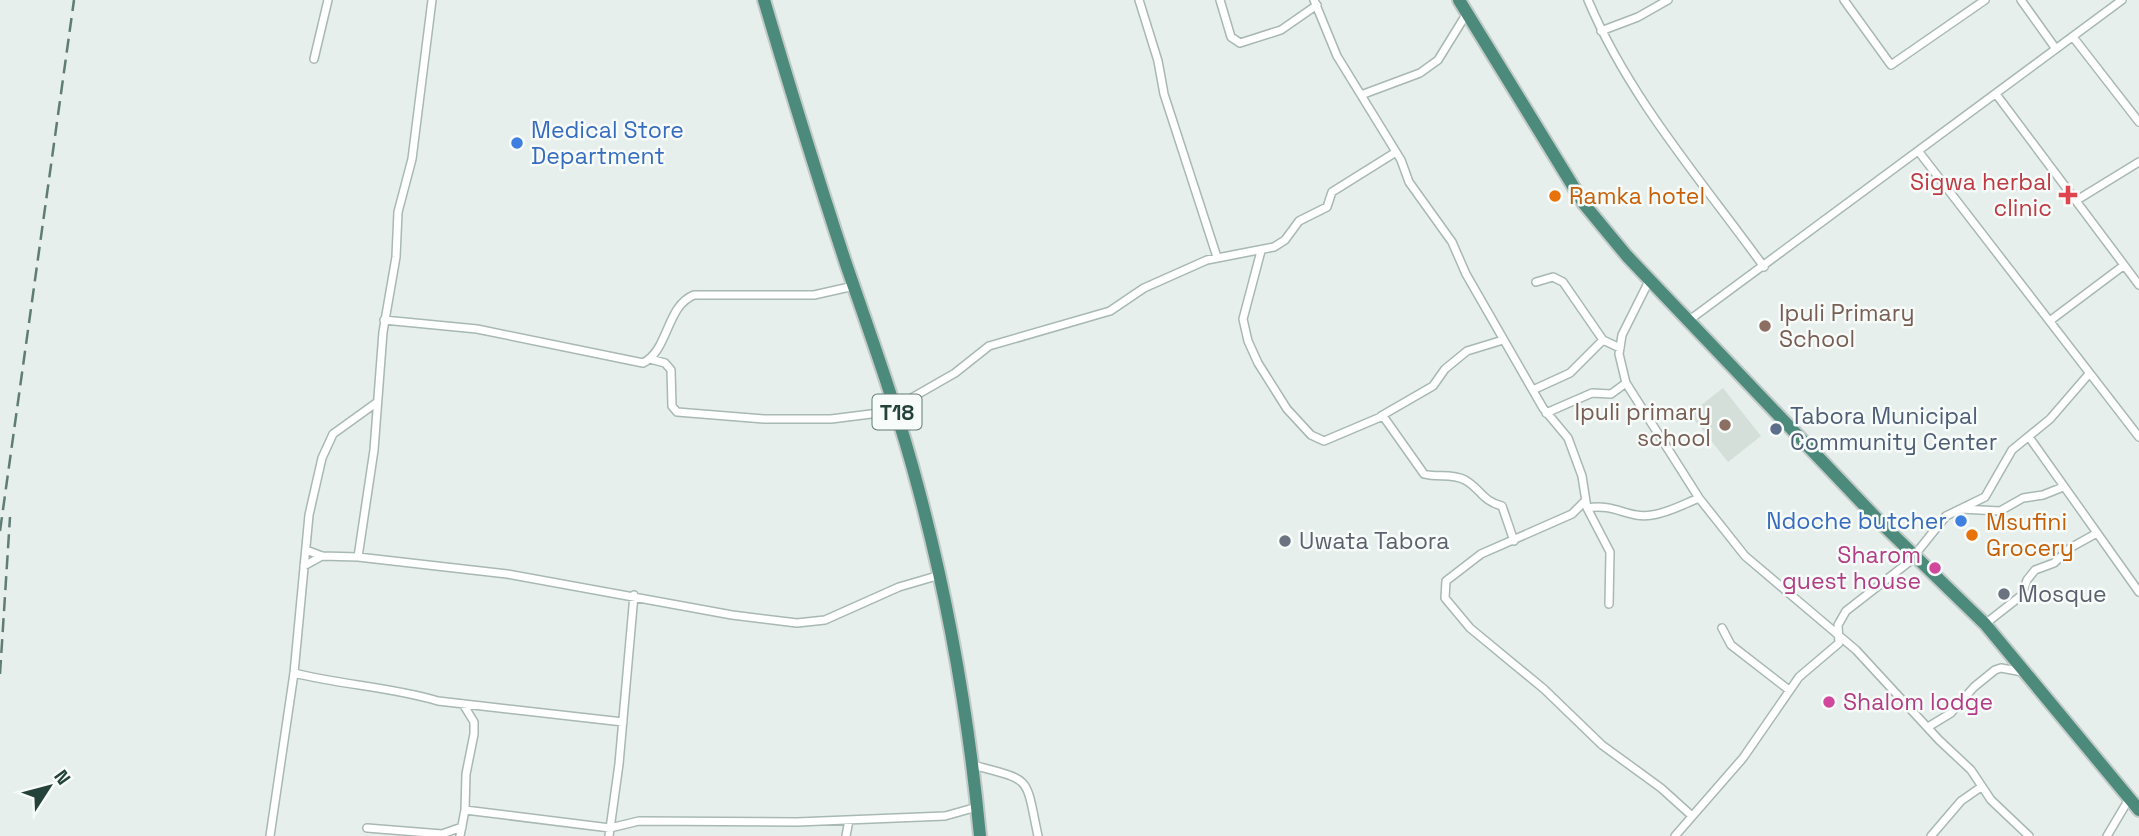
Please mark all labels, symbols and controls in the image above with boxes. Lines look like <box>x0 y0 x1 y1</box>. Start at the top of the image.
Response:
place label: Medical Store Department <box>531 115 684 171</box>
marker: Medical Store Department <box>509 135 525 151</box>
place label: Sigwa herbal clinic <box>1910 167 2052 223</box>
place label: Ramka hotel <box>1569 181 1705 211</box>
marker: Sigwa herbal clinic <box>2058 185 2078 205</box>
marker: Ramka hotel <box>1547 188 1563 204</box>
place label: Ipuli Primary School <box>1779 298 1915 354</box>
marker: Ipuli Primary School <box>1757 318 1773 334</box>
road number: T18 <box>872 394 922 430</box>
place label: Ipuli primary school <box>1574 397 1711 453</box>
place label: Tabora Municipal Community Center <box>1790 401 1997 457</box>
marker: Ipuli primary school <box>1717 417 1733 433</box>
marker: Tabora Municipal Community Center <box>1768 421 1784 437</box>
place label: Ndoche butcher <box>1766 506 1947 536</box>
place label: Msufini Grocery <box>1986 507 2074 563</box>
marker: Ndoche butcher <box>1953 513 1969 529</box>
place label: Uwata Tabora <box>1299 526 1449 556</box>
marker: Msufini Grocery <box>1964 527 1980 543</box>
marker: Uwata Tabora <box>1277 533 1293 549</box>
place label: Sharom guest house <box>1782 540 1921 596</box>
marker: Sharom guest house <box>1927 560 1943 576</box>
place label: Mosque <box>2018 579 2107 609</box>
marker: Mosque <box>1996 586 2012 602</box>
place label: Shalom lodge <box>1843 687 1993 717</box>
marker: Shalom lodge <box>1821 694 1837 710</box>
north arrow <box>14 752 84 822</box>
text: N <box>48 765 76 790</box>

